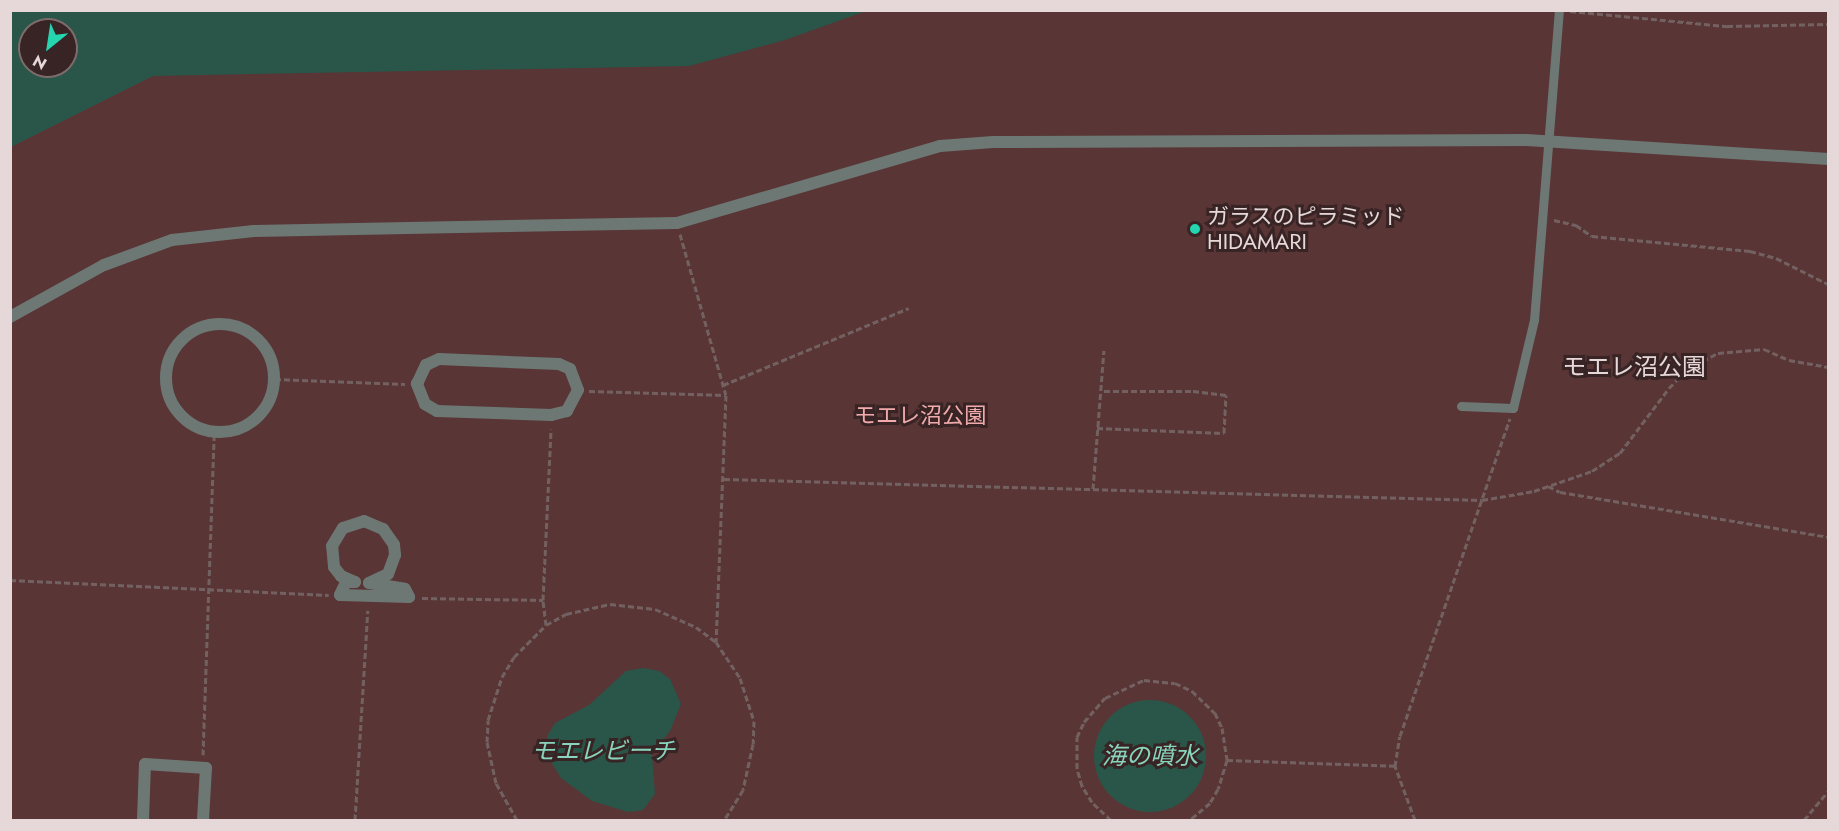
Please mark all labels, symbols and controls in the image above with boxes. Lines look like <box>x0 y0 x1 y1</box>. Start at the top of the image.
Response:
north arrow <box>18 18 78 78</box>
text: N <box>28 49 51 75</box>
place label: ガラスのピラミッド HIDAMARI <box>1207 203 1405 254</box>
marker: ガラスのピラミッド HIDAMARI <box>1188 222 1202 236</box>
district label: モエレ沼公園 <box>1562 353 1706 381</box>
park label: モエレ沼公園 <box>854 403 986 429</box>
water label: モエレビーチ <box>531 737 675 765</box>
water label: 海の噴水 <box>1102 742 1198 770</box>

